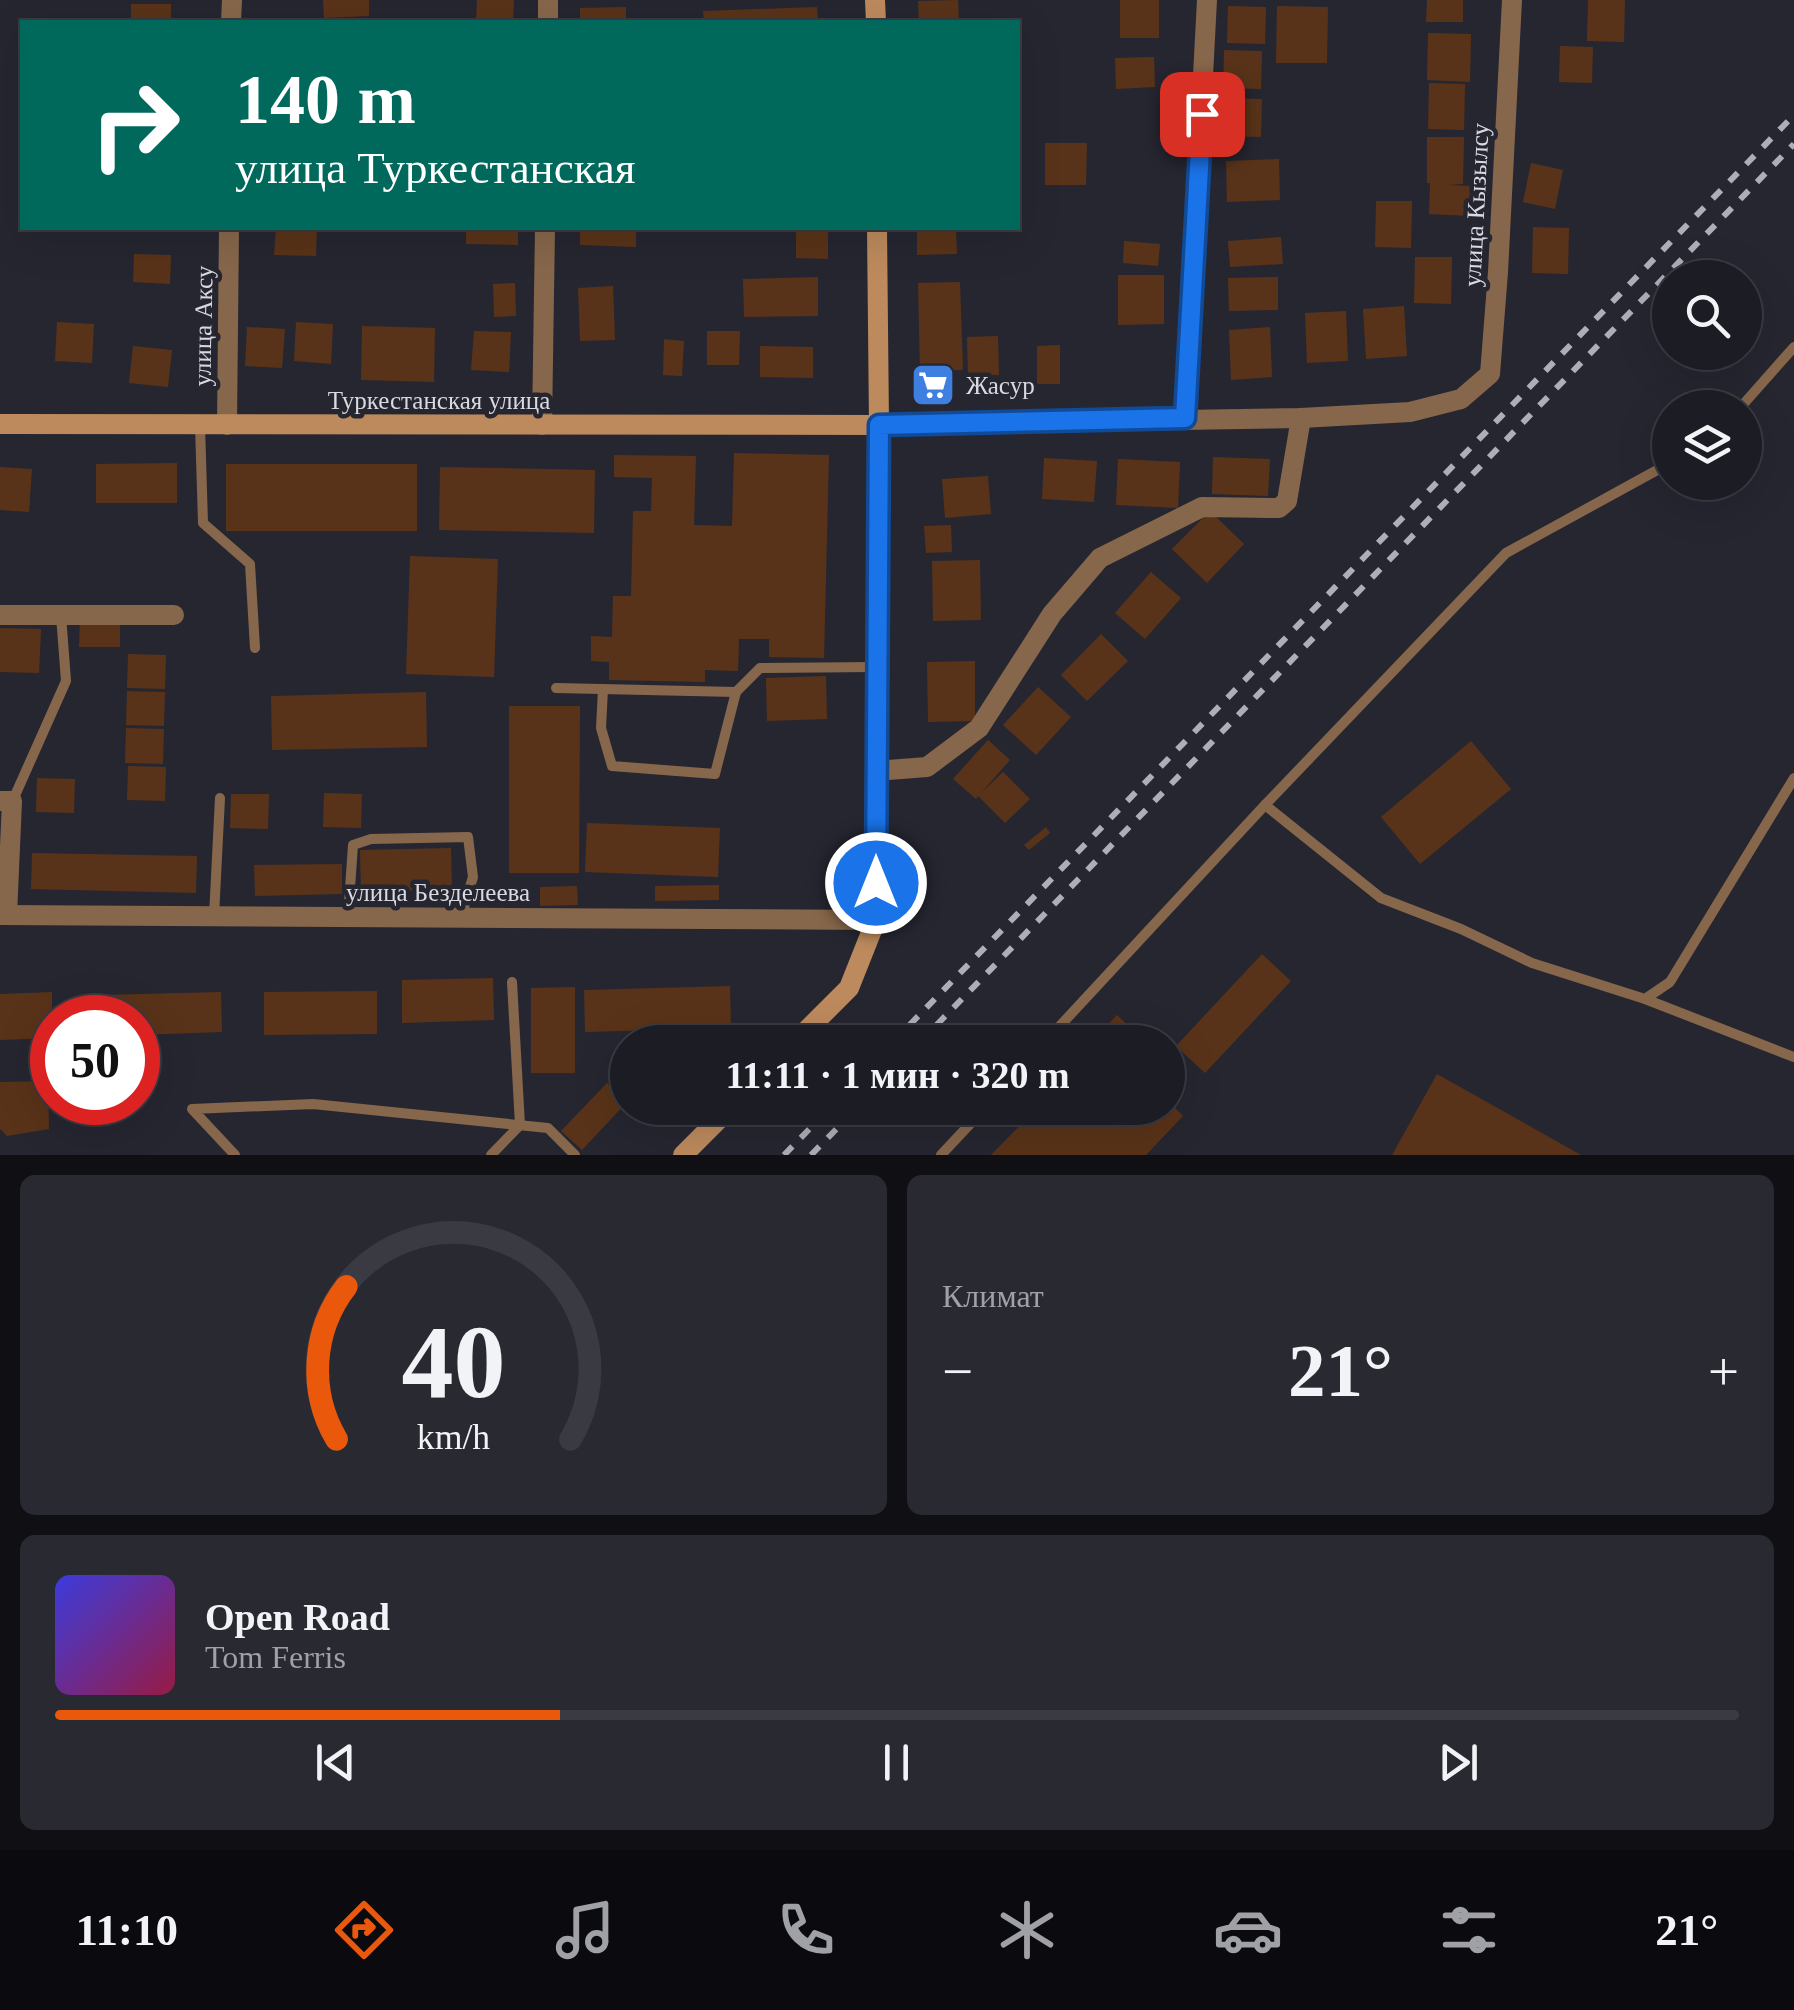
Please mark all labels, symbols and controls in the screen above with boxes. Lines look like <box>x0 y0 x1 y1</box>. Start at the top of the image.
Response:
icon: right <box>70 60 200 190</box>
text: 140 m <box>235 61 416 138</box>
pin <box>1160 72 1245 157</box>
icon: arrive <box>1175 87 1230 142</box>
street label: улица Кызылсу <box>1458 122 1494 288</box>
text: улица Туркестанская <box>235 143 636 193</box>
map controls <box>1652 260 1762 500</box>
button: search <box>1652 260 1762 370</box>
street label: улица Аксу <box>188 265 218 387</box>
supermarket icon: Жасур <box>910 362 956 408</box>
place label: Жасур <box>966 372 1035 399</box>
street label: Туркестанская улица <box>328 387 550 414</box>
button: layers <box>1652 390 1762 500</box>
position arrow <box>824 831 928 935</box>
street label: улица Безделеева <box>346 879 530 906</box>
speed limit sign: 50 <box>30 995 160 1125</box>
text: 11:11 · 1 мин · 320 m <box>725 1054 1070 1096</box>
text: Климат <box>942 1278 1044 1314</box>
text: 40 <box>402 1304 506 1419</box>
text: 21° <box>1288 1329 1393 1412</box>
text: − <box>942 1341 973 1402</box>
text: + <box>1708 1341 1739 1402</box>
text: km/h <box>417 1417 490 1457</box>
text: Open Road <box>205 1596 390 1638</box>
text: Tom Ferris <box>205 1639 346 1675</box>
icon: previous <box>308 1735 363 1790</box>
icon: pause <box>869 1735 924 1790</box>
icon: next <box>1431 1735 1486 1790</box>
icon: directions <box>329 1895 399 1965</box>
icon: music <box>550 1895 620 1965</box>
icon: phone <box>771 1895 841 1965</box>
icon: climate <box>992 1895 1062 1965</box>
icon: car <box>1213 1895 1283 1965</box>
icon: filters <box>1434 1895 1504 1965</box>
text: 11:10 <box>76 1905 178 1955</box>
text: 21° <box>1655 1905 1718 1955</box>

